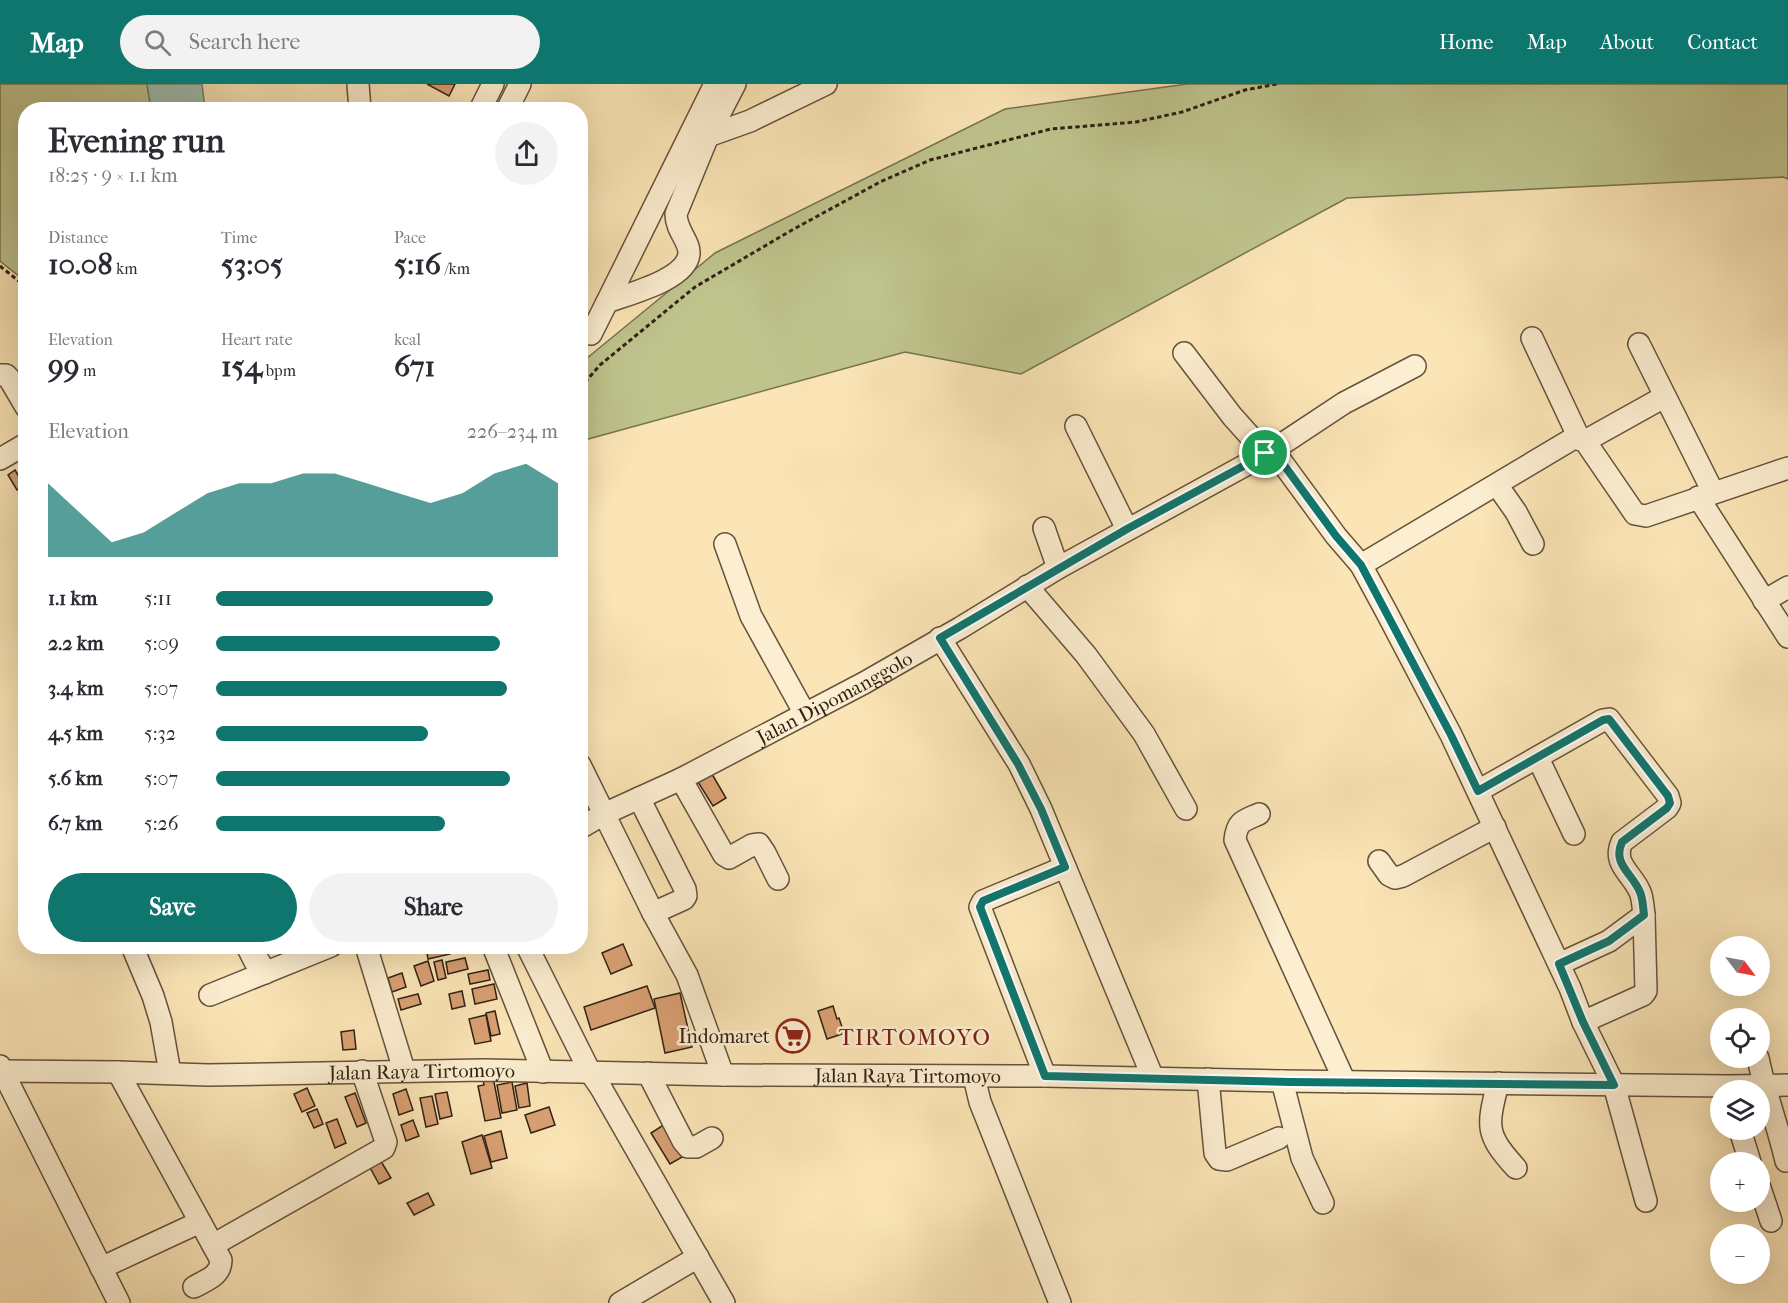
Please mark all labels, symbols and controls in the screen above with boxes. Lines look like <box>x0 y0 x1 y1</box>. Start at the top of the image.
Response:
search box <box>120 15 540 69</box>
text: Map <box>30 26 84 59</box>
icon: search <box>141 26 174 59</box>
text: Search here <box>189 29 300 55</box>
text: Home <box>1439 30 1494 54</box>
text: Map <box>1527 30 1567 54</box>
text: About <box>1600 30 1654 54</box>
text: Contact <box>1687 30 1758 54</box>
text: Evening run <box>48 122 225 161</box>
button: share <box>495 122 558 185</box>
text: 18:25 · 9 × 1.1 km <box>48 164 178 187</box>
text: Distance <box>48 228 108 247</box>
text: Time <box>221 228 257 247</box>
text: Pace <box>394 228 426 247</box>
text: 10.08 <box>48 247 112 282</box>
text: 53:05 <box>221 247 283 282</box>
text: 5:16 <box>394 247 441 282</box>
text: km <box>112 259 137 278</box>
text: /km <box>441 259 470 278</box>
text: Elevation <box>48 330 113 349</box>
text: Heart rate <box>221 330 293 349</box>
text: kcal <box>394 330 421 349</box>
text: 99 <box>48 349 79 384</box>
text: 154 <box>221 349 262 384</box>
text: 671 <box>394 349 435 384</box>
text: m <box>79 361 96 380</box>
text: bpm <box>262 361 296 380</box>
text: Elevation <box>48 420 129 443</box>
text: 226–234 m <box>467 420 558 443</box>
pin <box>1239 427 1290 478</box>
icon: arrive <box>1248 436 1281 469</box>
text: 1.1 km <box>48 587 97 610</box>
text: 5:11 <box>144 587 172 610</box>
text: 2.2 km <box>48 632 104 655</box>
text: 5:09 <box>144 632 179 655</box>
street label: Jalan Dipomanggolo <box>751 646 916 750</box>
text: 3.4 km <box>48 677 104 700</box>
text: 5:07 <box>144 677 178 700</box>
text: 4.5 km <box>48 722 103 745</box>
text: 5:32 <box>144 722 176 745</box>
text: 5.6 km <box>48 767 103 790</box>
text: 5:07 <box>144 767 178 790</box>
text: 6.7 km <box>48 812 102 835</box>
text: 5:26 <box>144 812 179 835</box>
button: Save <box>48 873 297 942</box>
button: Share <box>309 873 558 942</box>
north arrow <box>1710 936 1770 996</box>
map controls <box>1710 936 1770 1284</box>
button: locate <box>1710 1008 1770 1068</box>
supermarket icon: Indomaret <box>775 1018 811 1054</box>
place label: Indomaret <box>678 1025 770 1048</box>
district label: TIRTOMOYO <box>839 1025 991 1051</box>
street label: Jalan Raya Tirtomoyo <box>327 1058 515 1084</box>
street label: Jalan Raya Tirtomoyo <box>813 1064 1001 1087</box>
button: layers <box>1710 1080 1770 1140</box>
button: + <box>1710 1152 1770 1212</box>
button: − <box>1710 1224 1770 1284</box>

